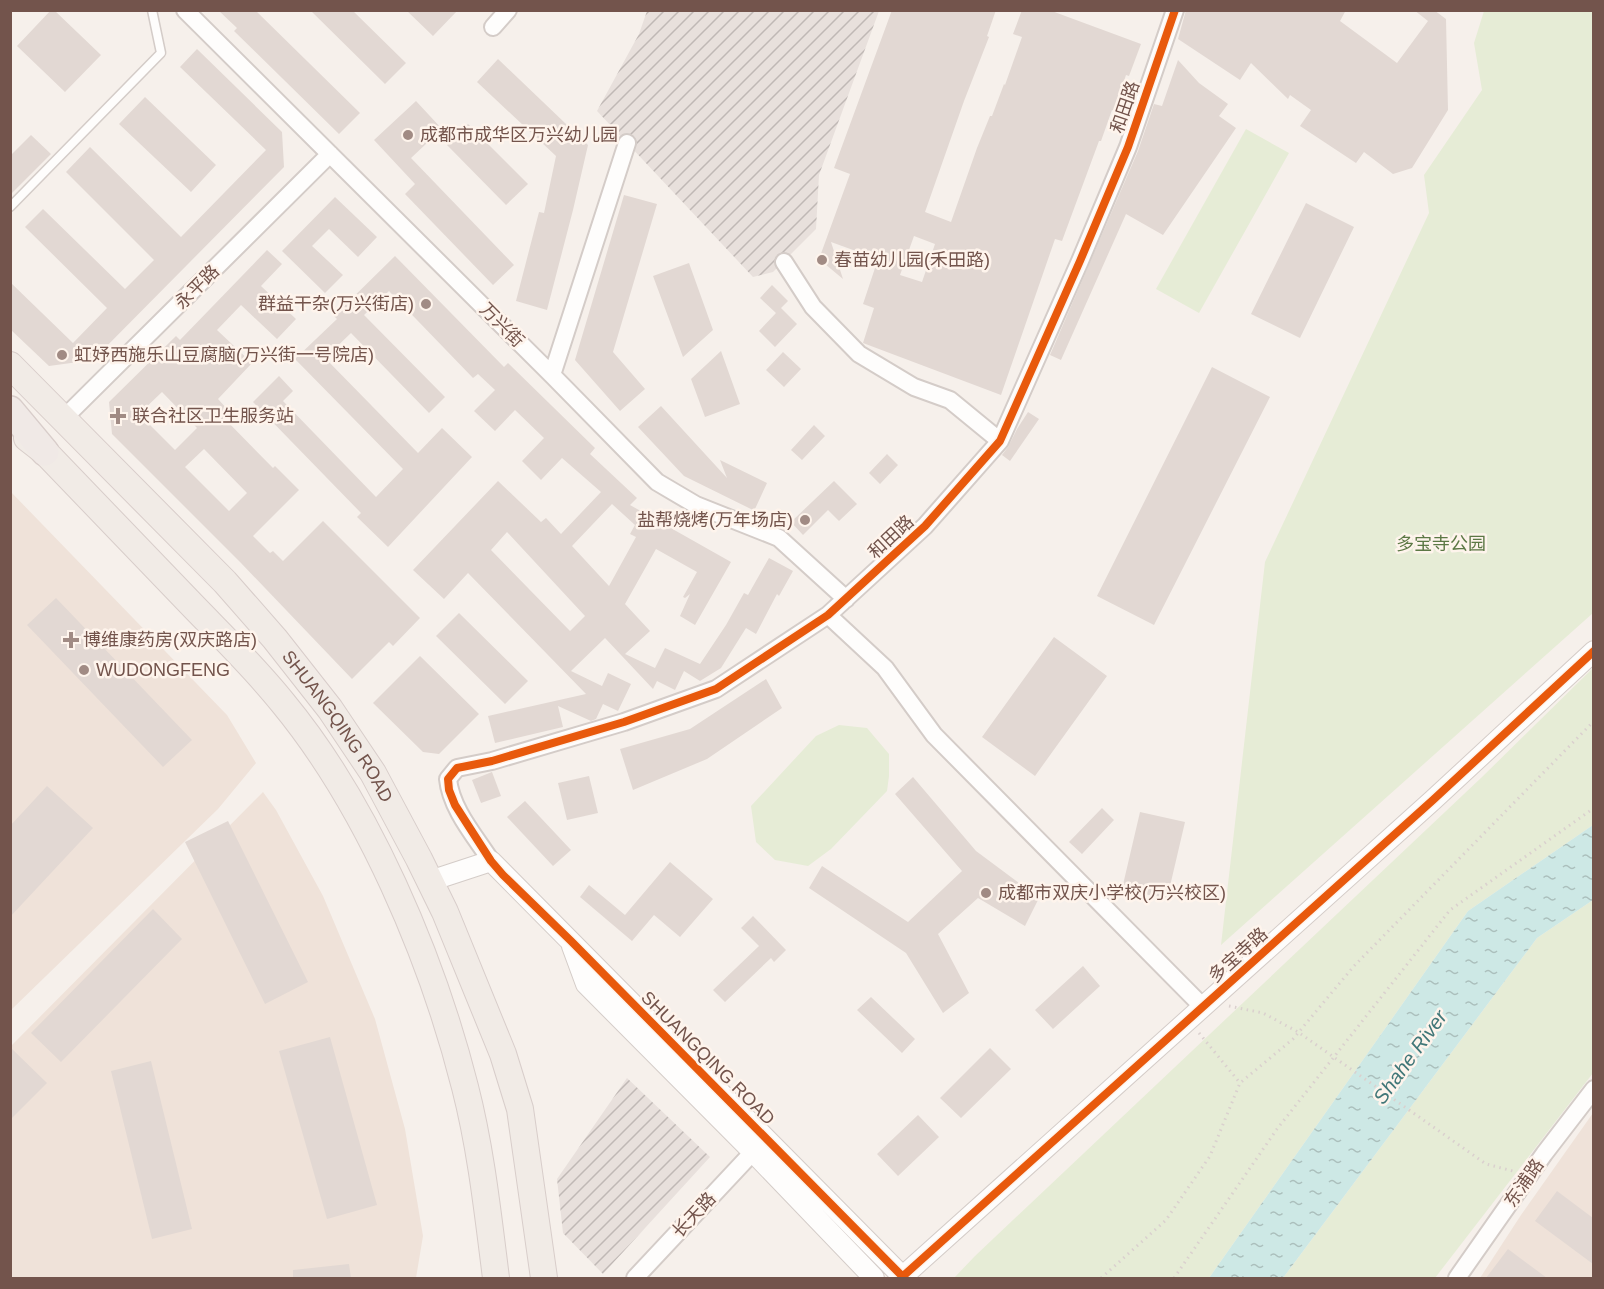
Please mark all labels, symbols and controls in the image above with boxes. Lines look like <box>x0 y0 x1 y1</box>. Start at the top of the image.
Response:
street label: 和田路 <box>1107 78 1143 136</box>
place label: 成都市成华区万兴幼儿园 <box>420 125 618 145</box>
marker: 成都市成华区万兴幼儿园 <box>401 128 415 142</box>
place label: 春苗幼儿园(禾田路) <box>834 250 990 270</box>
marker: 春苗幼儿园(禾田路) <box>815 253 829 267</box>
street label: 永平路 <box>171 261 223 313</box>
place label: 群益干杂(万兴街店) <box>258 294 414 314</box>
marker: 群益干杂(万兴街店) <box>419 297 433 311</box>
street label: 万兴街 <box>476 299 528 351</box>
place label: 虹妤西施乐山豆腐脑(万兴街一号院店) <box>74 345 374 365</box>
marker: 虹妤西施乐山豆腐脑(万兴街一号院店) <box>55 348 69 362</box>
place label: 联合社区卫生服务站 <box>132 406 294 426</box>
marker: 联合社区卫生服务站 <box>109 407 127 425</box>
place label: 盐帮烧烤(万年场店) <box>637 510 793 530</box>
street label: 和田路 <box>864 511 918 563</box>
marker: 盐帮烧烤(万年场店) <box>798 513 812 527</box>
park label: 多宝寺公园 <box>1396 534 1486 554</box>
place label: 博维康药房(双庆路店) <box>83 630 257 650</box>
marker: 博维康药房(双庆路店) <box>64 633 78 647</box>
street label: SHUANGQING ROAD <box>278 647 397 806</box>
place label: WUDONGFENG <box>96 660 230 680</box>
marker: WUDONGFENG <box>77 663 91 677</box>
place label: 成都市双庆小学校(万兴校区) <box>998 883 1226 903</box>
marker: 成都市双庆小学校(万兴校区) <box>979 886 993 900</box>
street label: 多宝寺路 <box>1205 923 1271 987</box>
street label: SHUANGQING ROAD <box>637 987 779 1129</box>
water label: Shahe River <box>1369 1005 1452 1108</box>
street label: 东浦路 <box>1500 1155 1548 1211</box>
street label: 长天路 <box>668 1188 720 1242</box>

